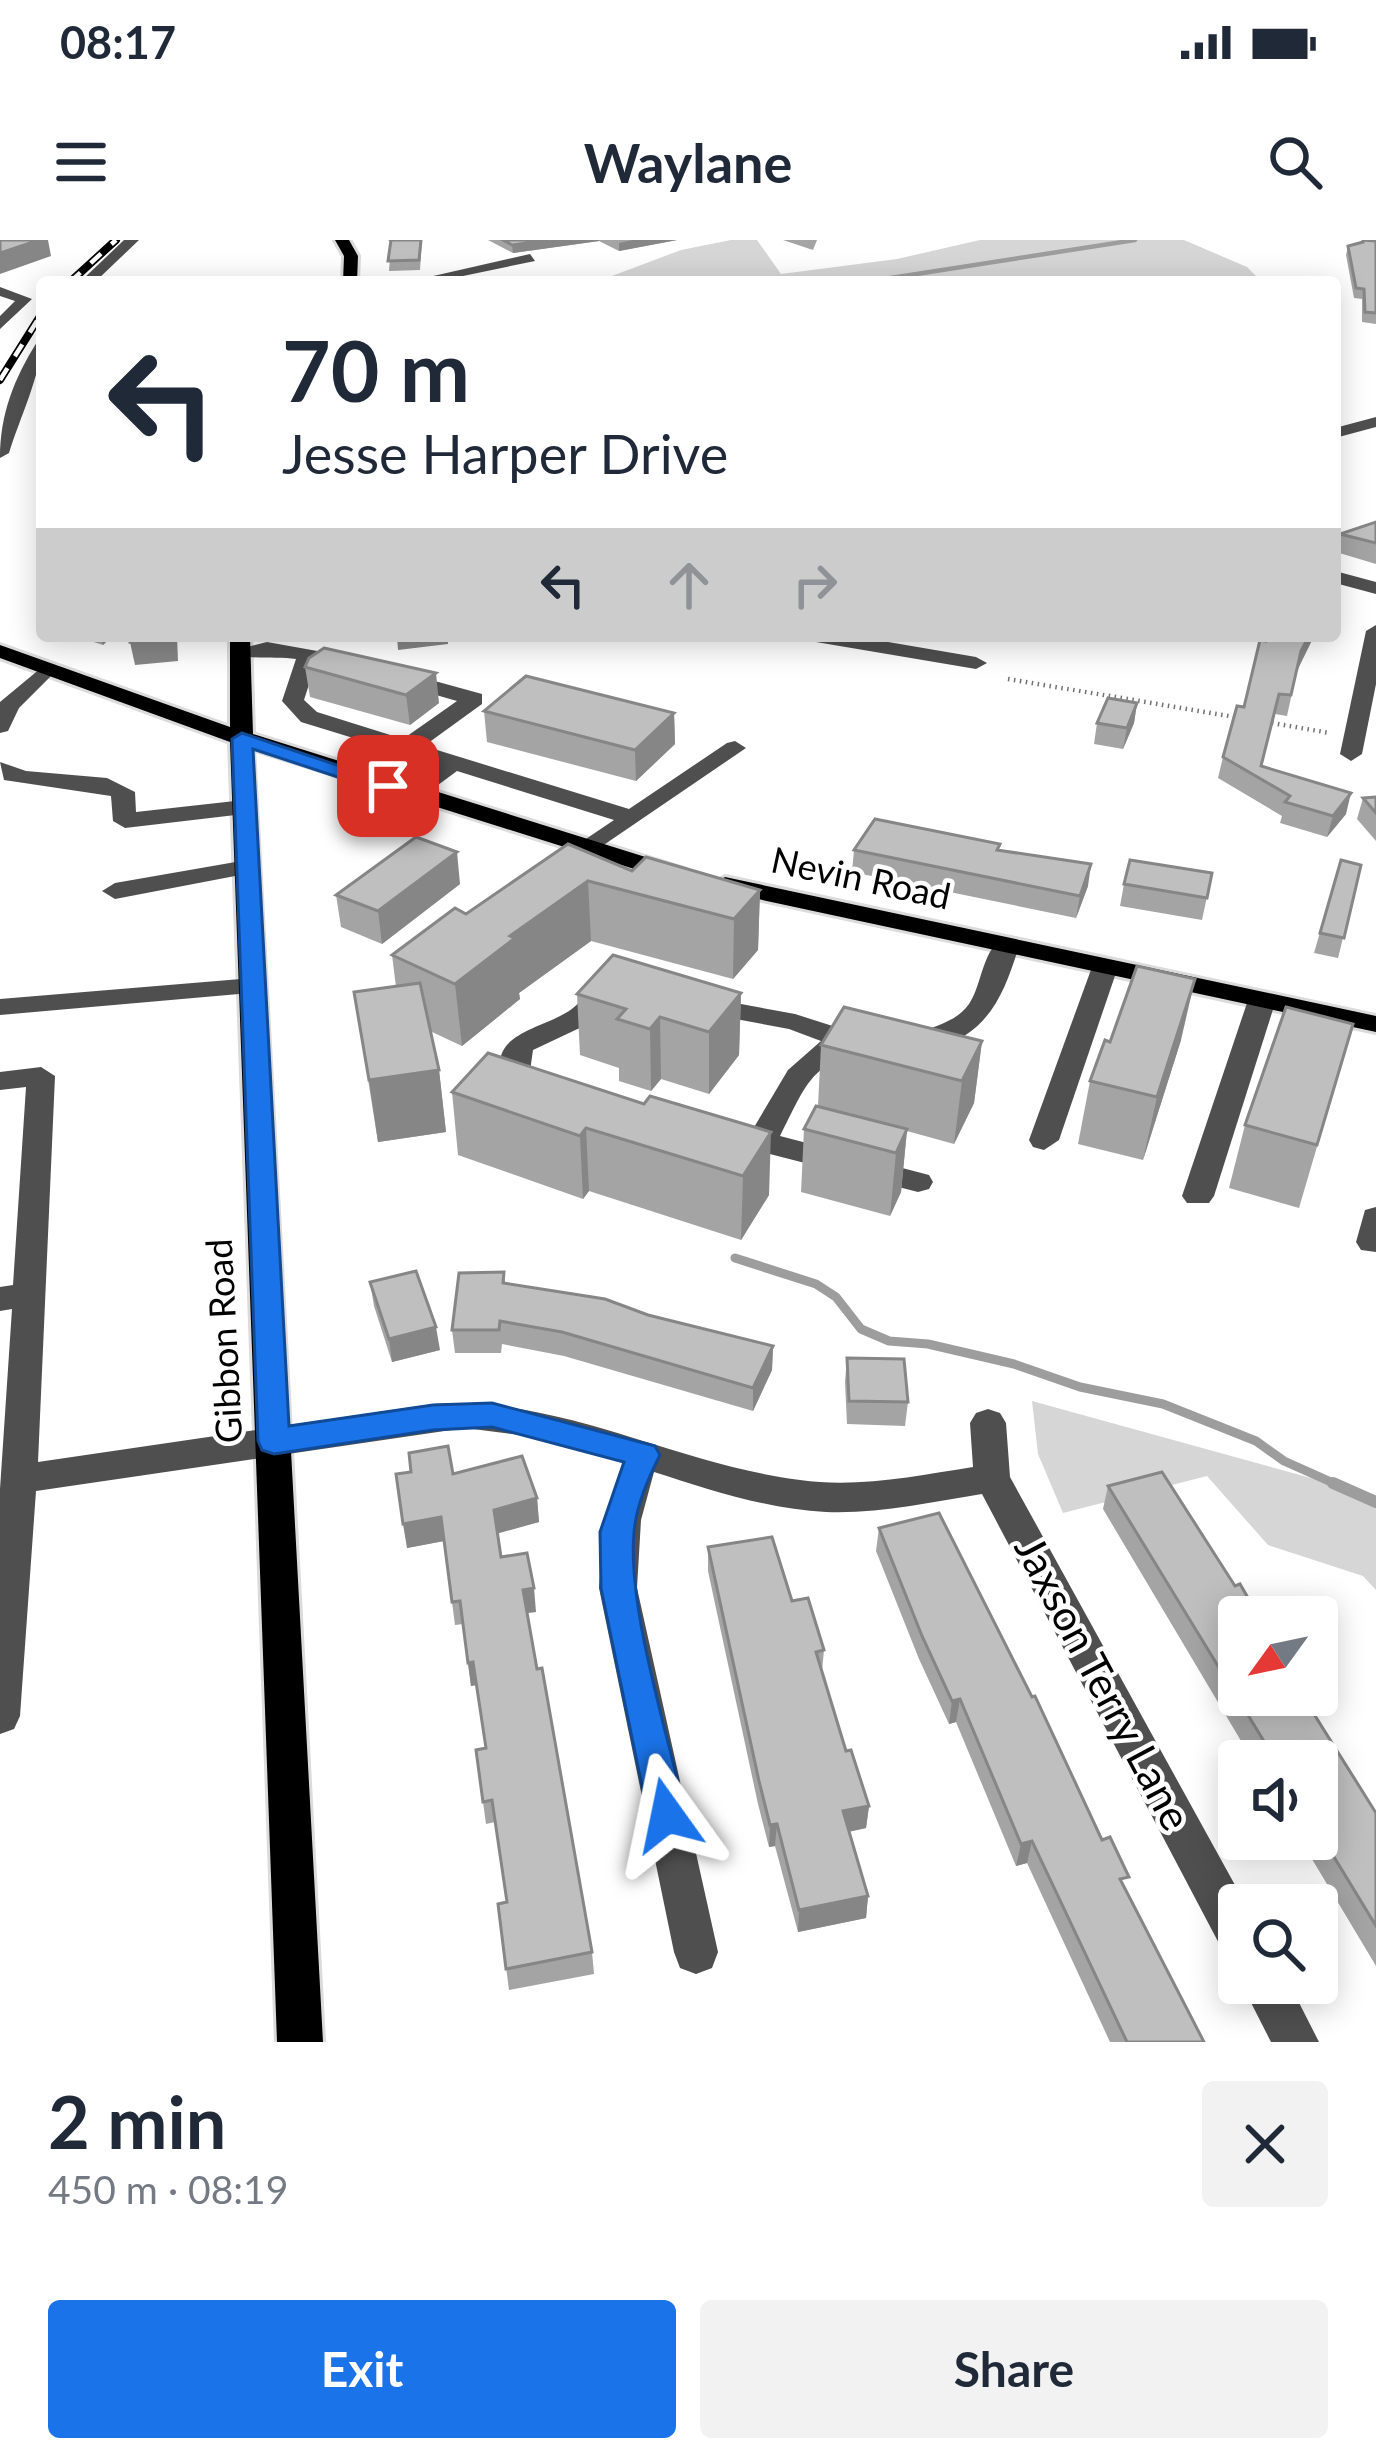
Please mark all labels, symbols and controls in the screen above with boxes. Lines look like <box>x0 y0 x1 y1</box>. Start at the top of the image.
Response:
text: 08:17 <box>60 15 176 69</box>
icon: menu <box>48 129 114 195</box>
icon: search <box>1262 129 1328 195</box>
text: Waylane <box>584 130 792 195</box>
text: 70 m <box>282 319 470 420</box>
icon: left <box>84 324 240 480</box>
text: Jesse Harper Drive <box>282 421 728 486</box>
icon: left <box>530 552 596 618</box>
icon: ahead <box>656 552 722 618</box>
icon: right <box>782 552 848 618</box>
pin <box>337 735 439 837</box>
icon: arrive <box>355 753 421 819</box>
street label: Nevin Road <box>768 837 955 917</box>
street label: Gibbon Road <box>196 1238 250 1444</box>
street label: Jaxson Terry Lane <box>1005 1527 1202 1838</box>
north arrow <box>1218 1596 1338 1716</box>
map controls <box>1218 1596 1338 2004</box>
button: sound <box>1218 1740 1338 1860</box>
position arrow <box>604 1752 730 1878</box>
button: search <box>1218 1884 1338 2004</box>
text: 2 min <box>48 2078 226 2164</box>
button: close <box>1202 2081 1328 2207</box>
text: 450 m · 08:19 <box>48 2166 288 2212</box>
button: Exit <box>48 2300 676 2438</box>
button: Share <box>700 2300 1328 2438</box>

